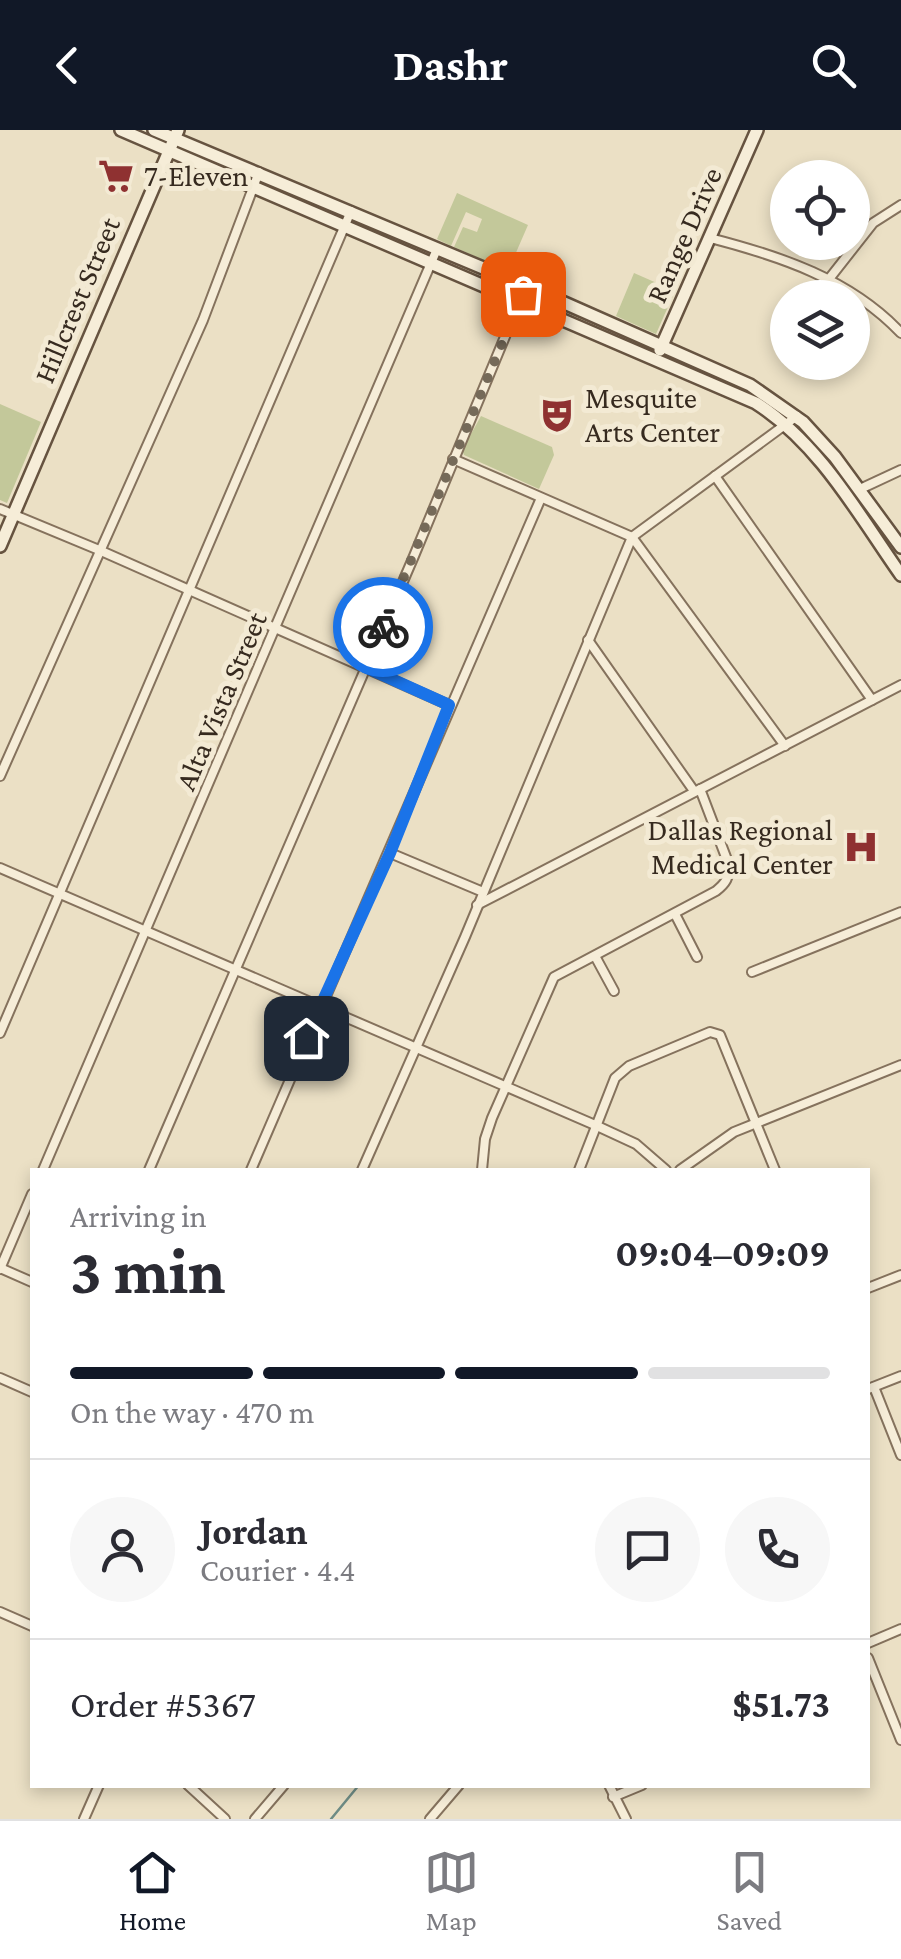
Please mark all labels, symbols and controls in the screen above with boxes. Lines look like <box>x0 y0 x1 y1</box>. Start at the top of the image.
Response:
icon: back <box>40 38 95 93</box>
icon: search <box>806 38 861 93</box>
text: Dashr <box>393 40 508 90</box>
supermarket icon: 7-Eleven <box>97 157 135 195</box>
place label: 7-Eleven <box>144 159 248 192</box>
map controls <box>770 160 870 380</box>
button: locate <box>770 160 870 260</box>
street label: Range Drive <box>639 162 729 308</box>
street label: Hillcrest Street <box>27 211 127 388</box>
pin <box>481 252 566 337</box>
icon: bag <box>496 267 551 322</box>
button: layers <box>770 280 870 380</box>
place label: Mesquite Arts Center <box>585 381 721 448</box>
theatre icon: Mesquite Arts Center <box>538 396 576 434</box>
courier <box>333 577 433 677</box>
icon: bike <box>356 600 411 655</box>
street label: Alta Vista Street <box>168 606 273 795</box>
place label: Dallas Regional Medical Center <box>648 813 833 880</box>
hospital icon: Dallas Regional Medical Center <box>842 828 880 866</box>
pin <box>264 996 349 1081</box>
icon: home <box>279 1011 334 1066</box>
text: Arriving in <box>70 1198 207 1234</box>
text: 09:04–09:09 <box>615 1232 830 1274</box>
text: 3 min <box>70 1235 225 1307</box>
text: On the way · 470 m <box>70 1394 315 1430</box>
button: person <box>70 1497 175 1602</box>
button: chat <box>595 1497 700 1602</box>
button: phone <box>725 1497 830 1602</box>
text: Jordan <box>200 1510 308 1552</box>
text: Courier · 4.4 <box>200 1552 356 1588</box>
text: Order #5367 <box>70 1683 256 1725</box>
text: $51.73 <box>732 1683 830 1725</box>
tab: Home <box>119 1845 186 1936</box>
tab: Map <box>424 1845 479 1936</box>
tab: Saved <box>716 1845 782 1936</box>

